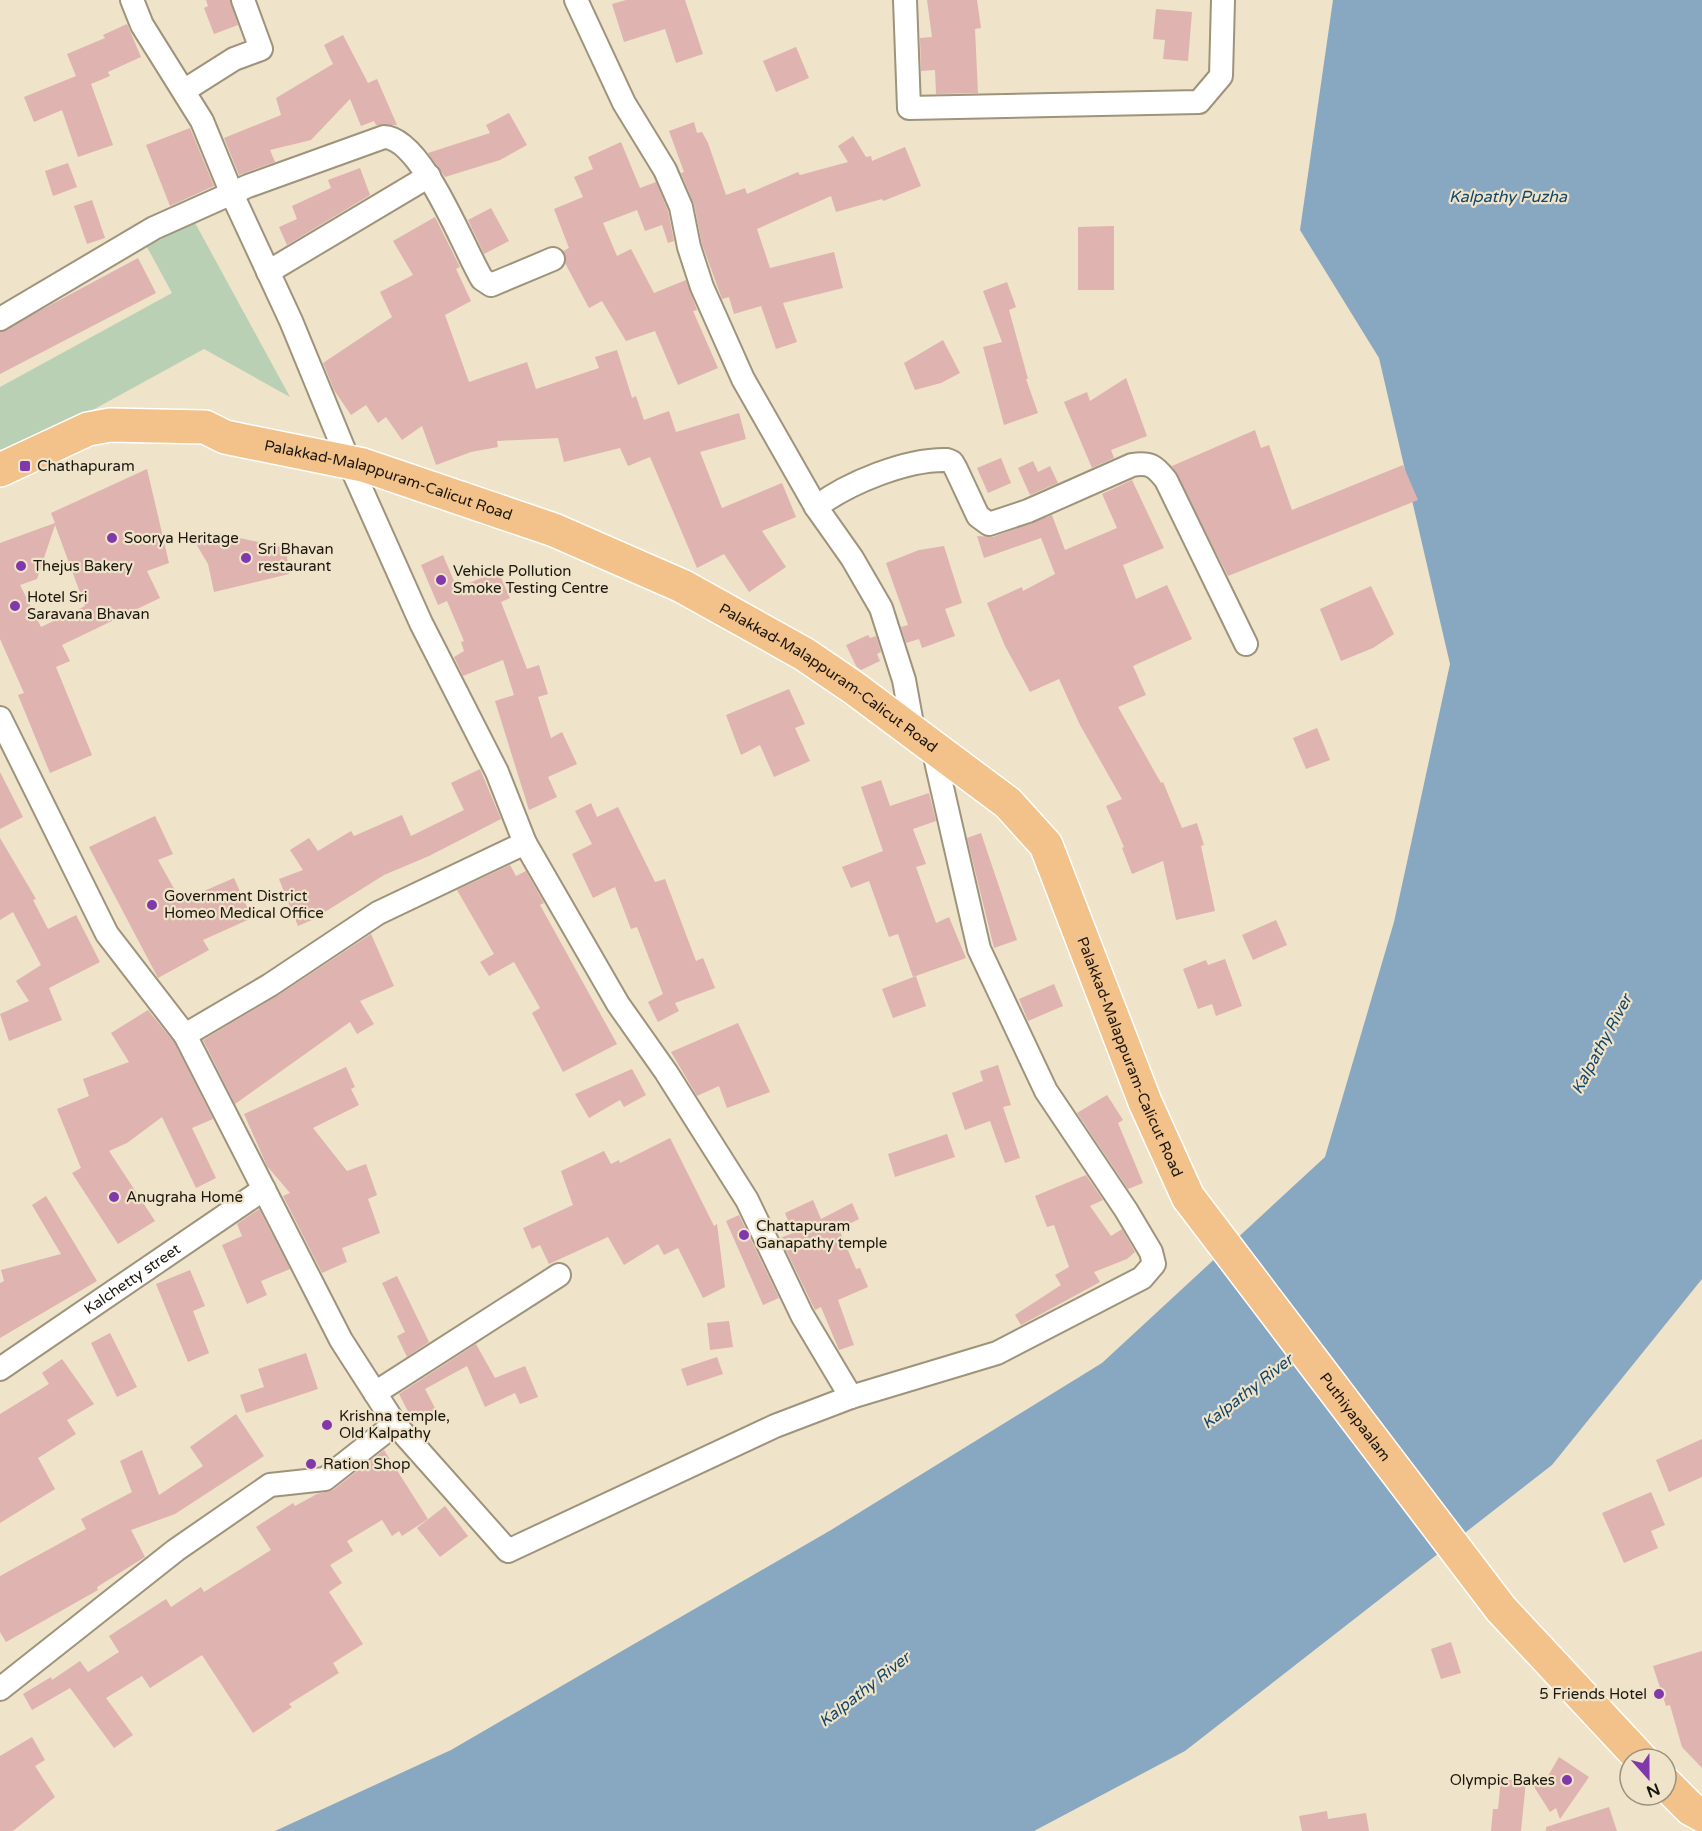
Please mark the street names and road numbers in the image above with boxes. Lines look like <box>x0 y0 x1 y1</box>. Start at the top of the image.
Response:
street label: Palakkad-Malappuram-Calicut Road <box>263 436 515 524</box>
street label: Palakkad-Malappuram-Calicut Road <box>716 600 941 756</box>
street label: Palakkad-Malappuram-Calicut Road <box>1073 934 1187 1180</box>
street label: Kalchetty street <box>81 1240 184 1318</box>
street label: Puthiyapaalam <box>1316 1369 1394 1465</box>

